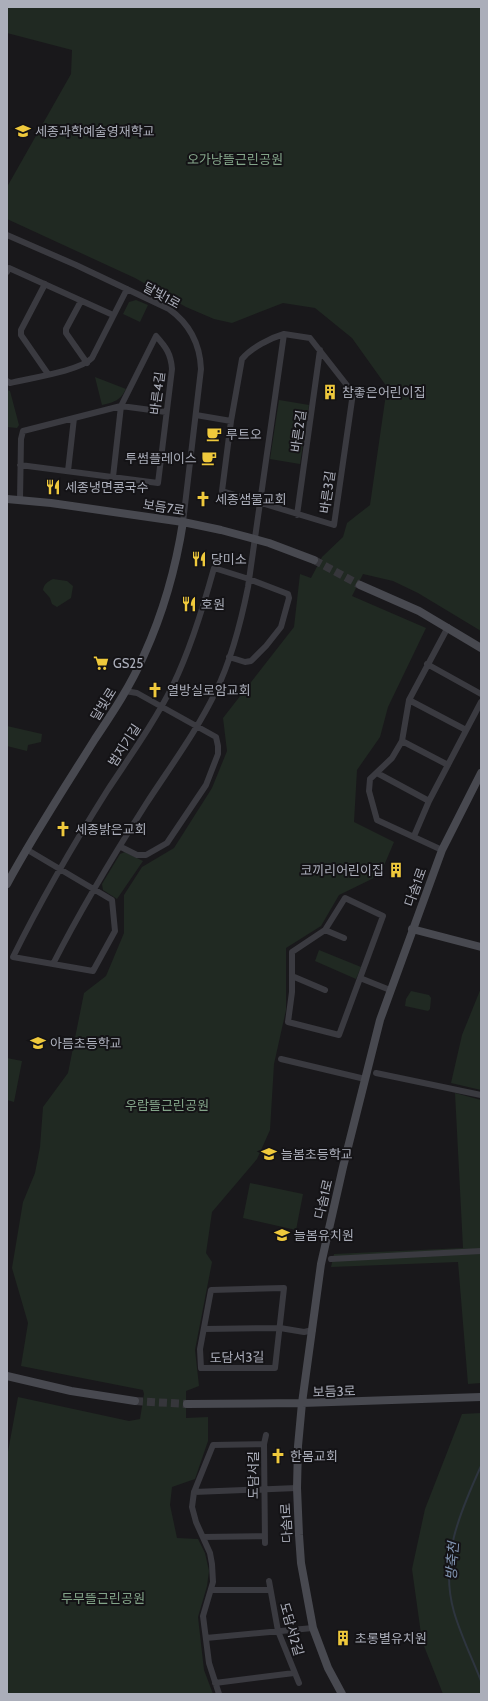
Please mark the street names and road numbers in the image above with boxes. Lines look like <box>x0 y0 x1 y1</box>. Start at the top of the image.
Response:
street label: 달빛1로 <box>141 278 183 312</box>
street label: 바른4길 <box>146 370 168 416</box>
street label: 바른2길 <box>287 409 309 453</box>
street label: 바른3길 <box>316 470 338 514</box>
street label: 보듬7로 <box>142 496 186 518</box>
street label: 달빛로 <box>87 685 119 723</box>
street label: 범지기길 <box>104 721 144 769</box>
street label: 다솜1로 <box>401 865 429 909</box>
street label: 다솜1로 <box>311 1178 335 1220</box>
street label: 도담서3길 <box>209 1349 265 1365</box>
street label: 보듬3로 <box>312 1382 356 1400</box>
street label: 도담서길 <box>245 1451 261 1499</box>
street label: 다솜1로 <box>277 1503 295 1543</box>
street label: 도담서2길 <box>277 1601 307 1657</box>

